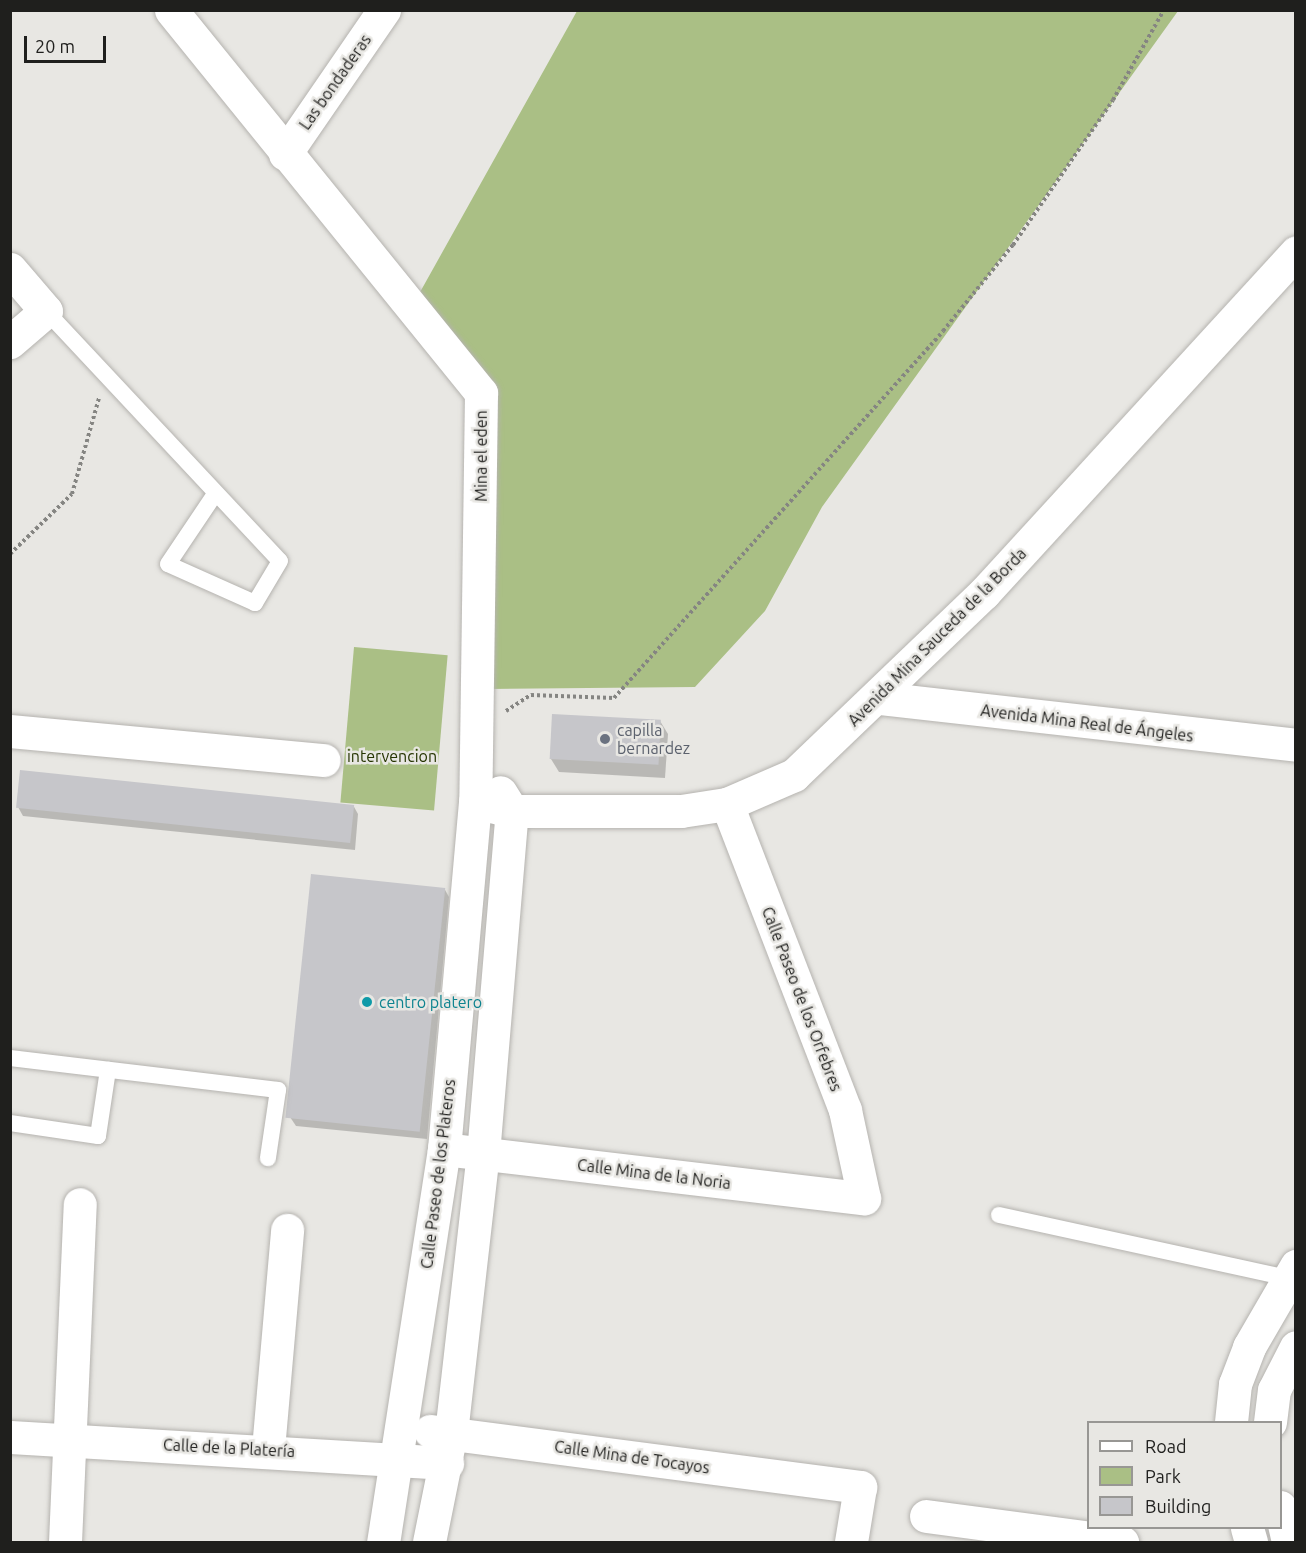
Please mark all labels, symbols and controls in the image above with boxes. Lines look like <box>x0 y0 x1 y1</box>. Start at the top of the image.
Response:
scale bar <box>27 24 110 62</box>
street label: Las bondaderas <box>295 31 375 133</box>
text: 20 m <box>35 36 75 56</box>
street label: Mina el eden <box>471 410 491 502</box>
street label: Avenida Mina Sauceda de la Borda <box>844 544 1030 730</box>
street label: Avenida Mina Real de Ángeles <box>980 700 1194 746</box>
place label: capilla bernardez <box>617 720 690 758</box>
marker: capilla bernardez <box>598 732 612 746</box>
park label: intervencion <box>347 746 437 766</box>
street label: Calle Paseo de los Orfebres <box>758 904 846 1094</box>
place label: centro platero <box>379 992 482 1012</box>
marker: centro platero <box>360 995 374 1009</box>
street label: Calle Paseo de los Plateros <box>417 1078 459 1270</box>
street label: Calle Mina de la Noria <box>576 1155 732 1193</box>
legend <box>1087 1421 1282 1529</box>
street label: Calle de la Platería <box>163 1435 295 1461</box>
text: Road <box>1145 1436 1187 1456</box>
street label: Calle Mina de Tocayos <box>553 1437 711 1477</box>
text: Park <box>1145 1466 1181 1486</box>
text: Building <box>1145 1496 1211 1516</box>

